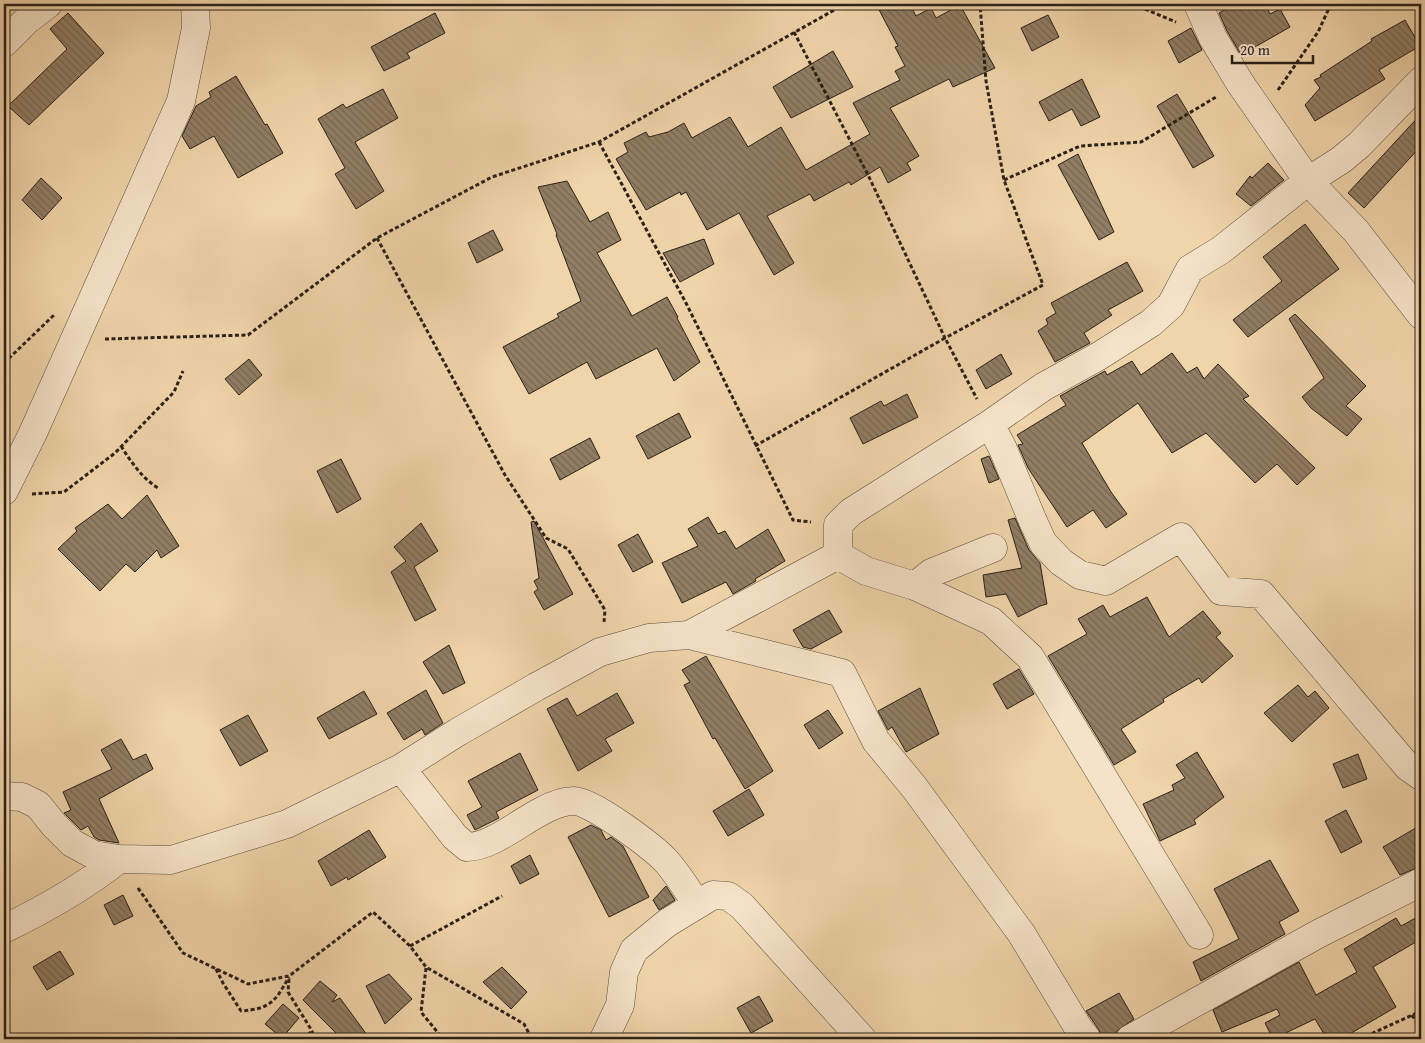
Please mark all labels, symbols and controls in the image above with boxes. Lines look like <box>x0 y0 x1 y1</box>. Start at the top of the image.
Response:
scale bar <box>1232 32 1314 64</box>
text: 20 m <box>1240 39 1271 60</box>

